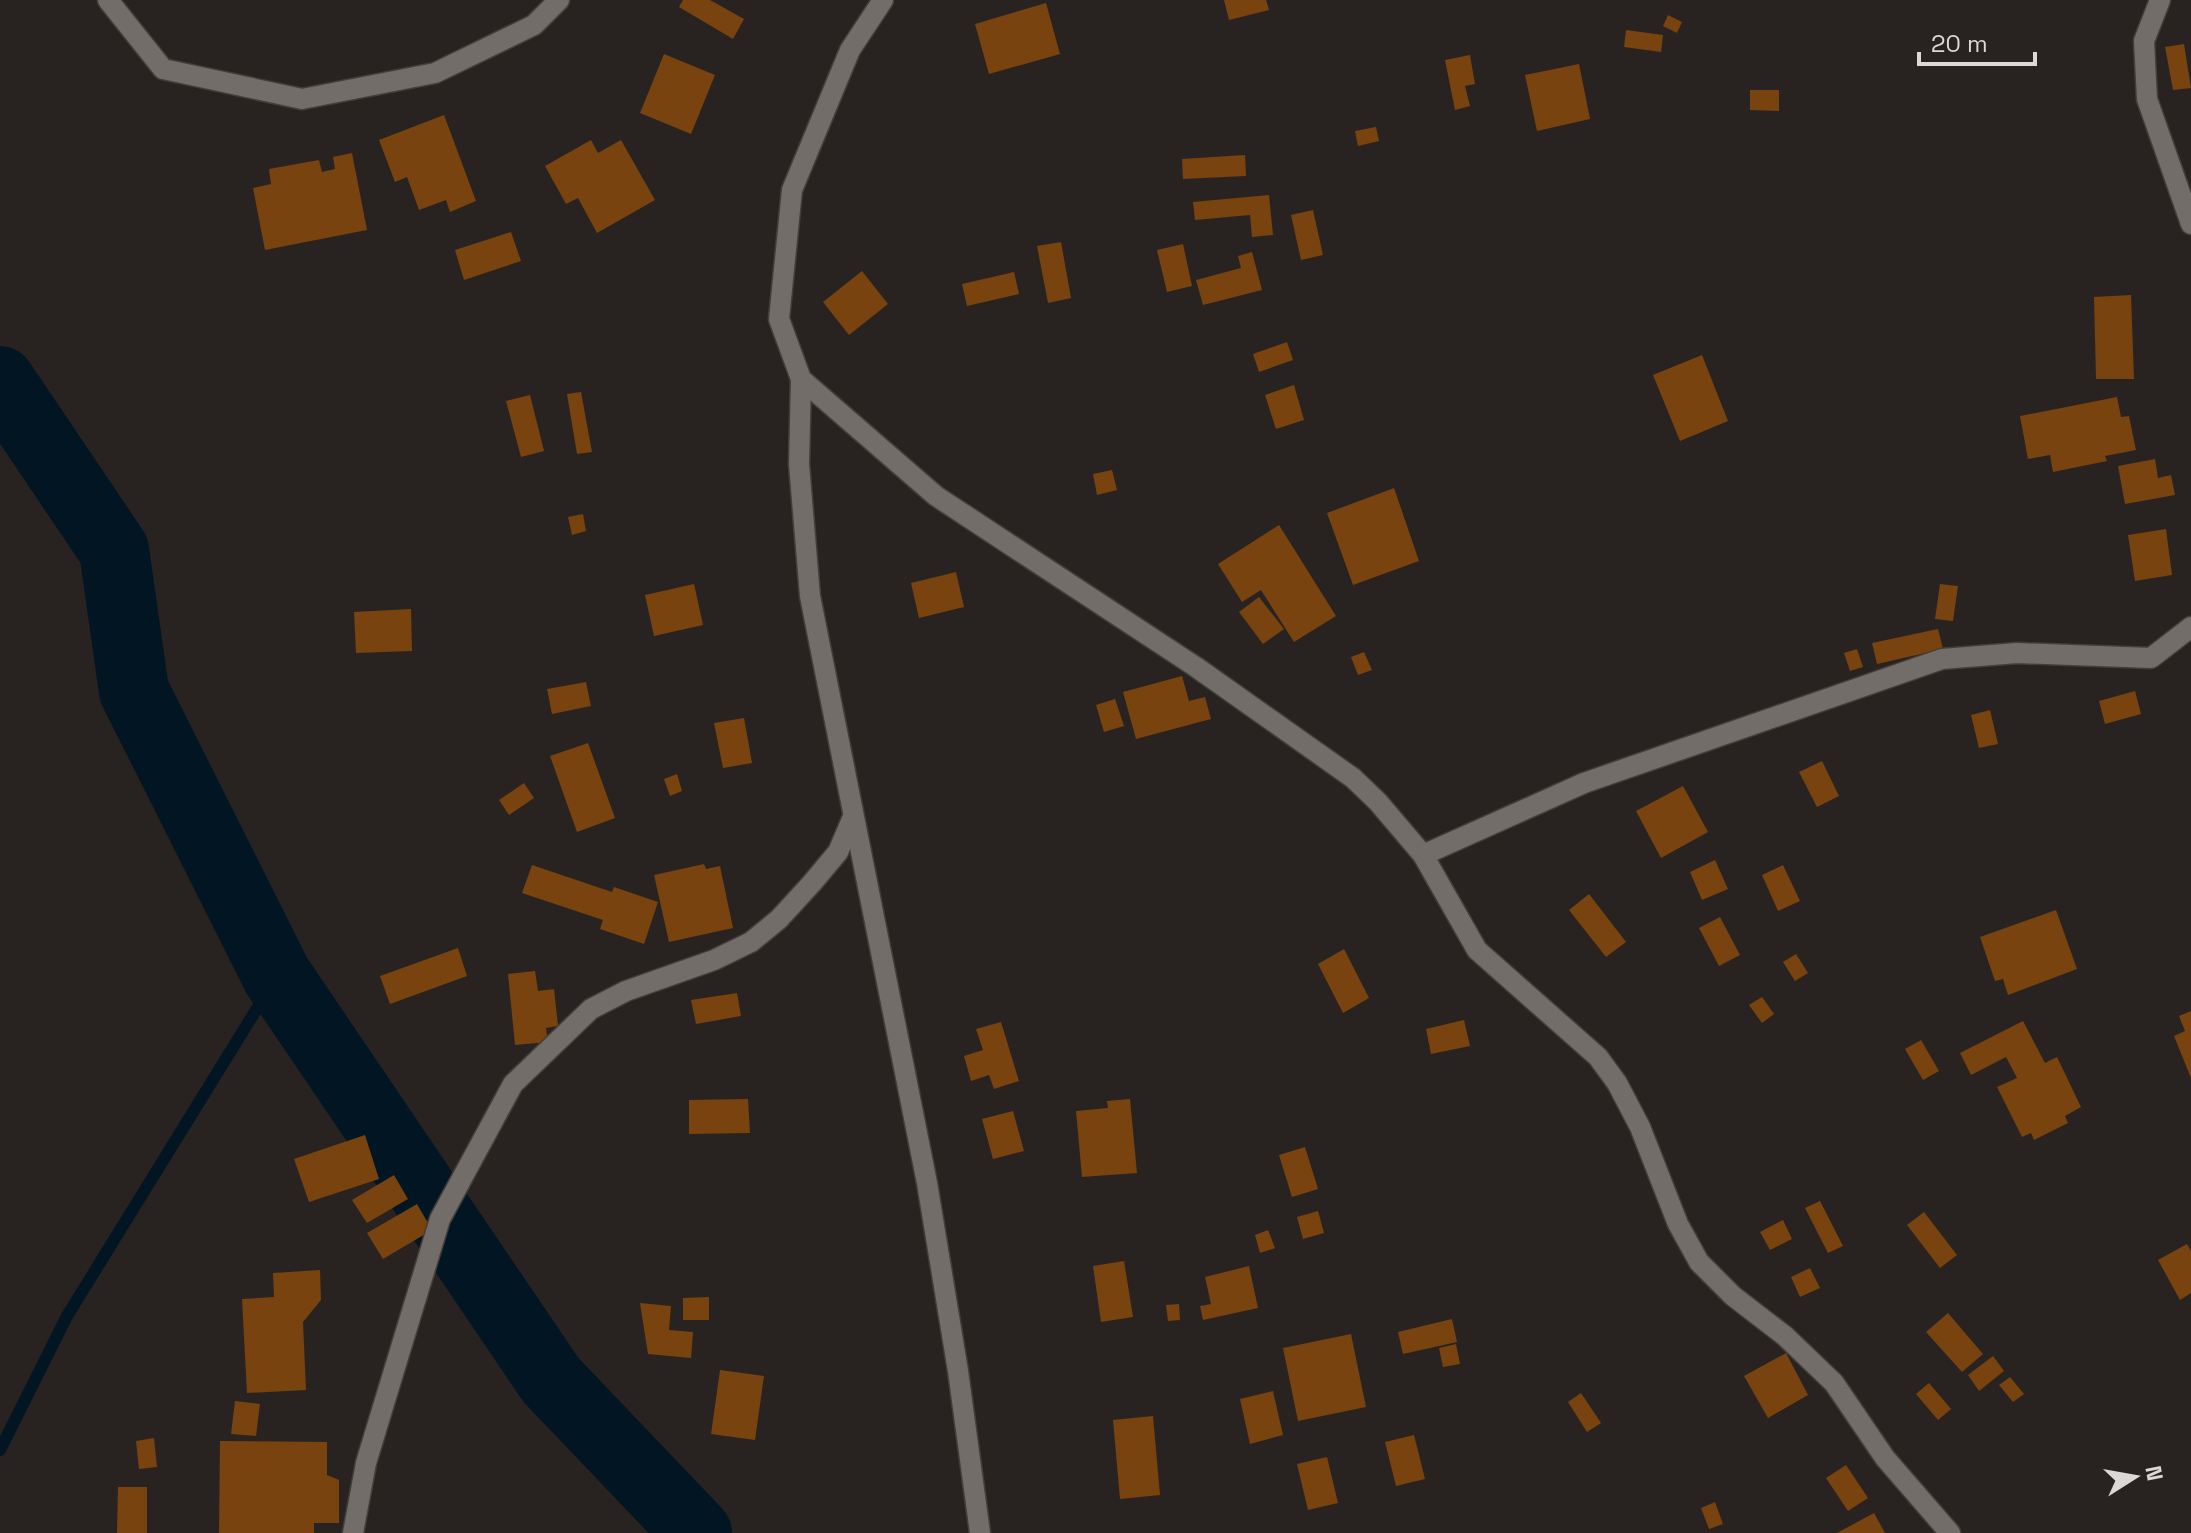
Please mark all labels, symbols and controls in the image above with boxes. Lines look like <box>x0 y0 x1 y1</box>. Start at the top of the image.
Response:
scale bar <box>1919 16 2035 66</box>
text: 20 m <box>1931 28 1988 59</box>
north arrow <box>2095 1437 2175 1517</box>
text: N <box>2139 1463 2170 1483</box>

